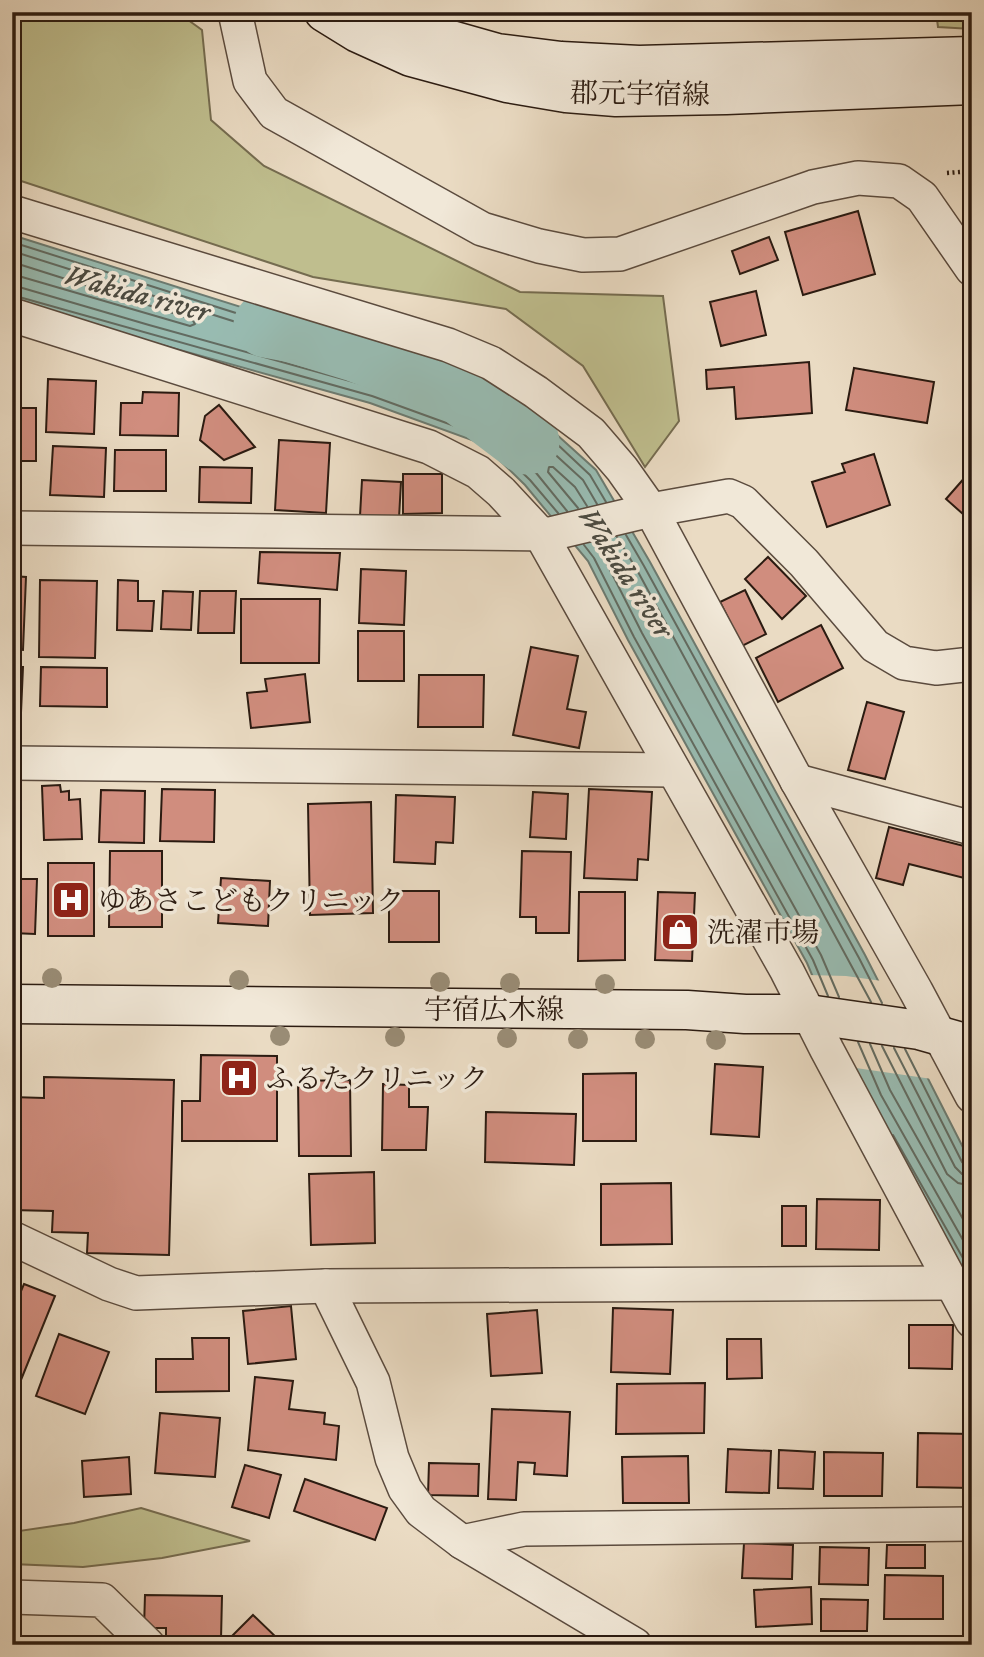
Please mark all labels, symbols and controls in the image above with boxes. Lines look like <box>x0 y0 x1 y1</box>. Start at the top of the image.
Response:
street label: 郡元宇宿線 <box>570 76 710 113</box>
water label: Wakida river <box>60 257 216 332</box>
water label: Wakida river <box>569 500 682 647</box>
hospital icon: ゆあさこどもクリニック <box>50 879 92 921</box>
place label: ゆあさこどもクリニック <box>98 884 404 919</box>
shop icon: 洗濯市場 <box>659 911 701 953</box>
place label: 洗濯市場 <box>707 916 819 951</box>
street label: 宇宿広木線 <box>424 993 564 1028</box>
hospital icon: ふるたクリニック <box>218 1057 260 1099</box>
place label: ふるたクリニック <box>266 1062 488 1097</box>

